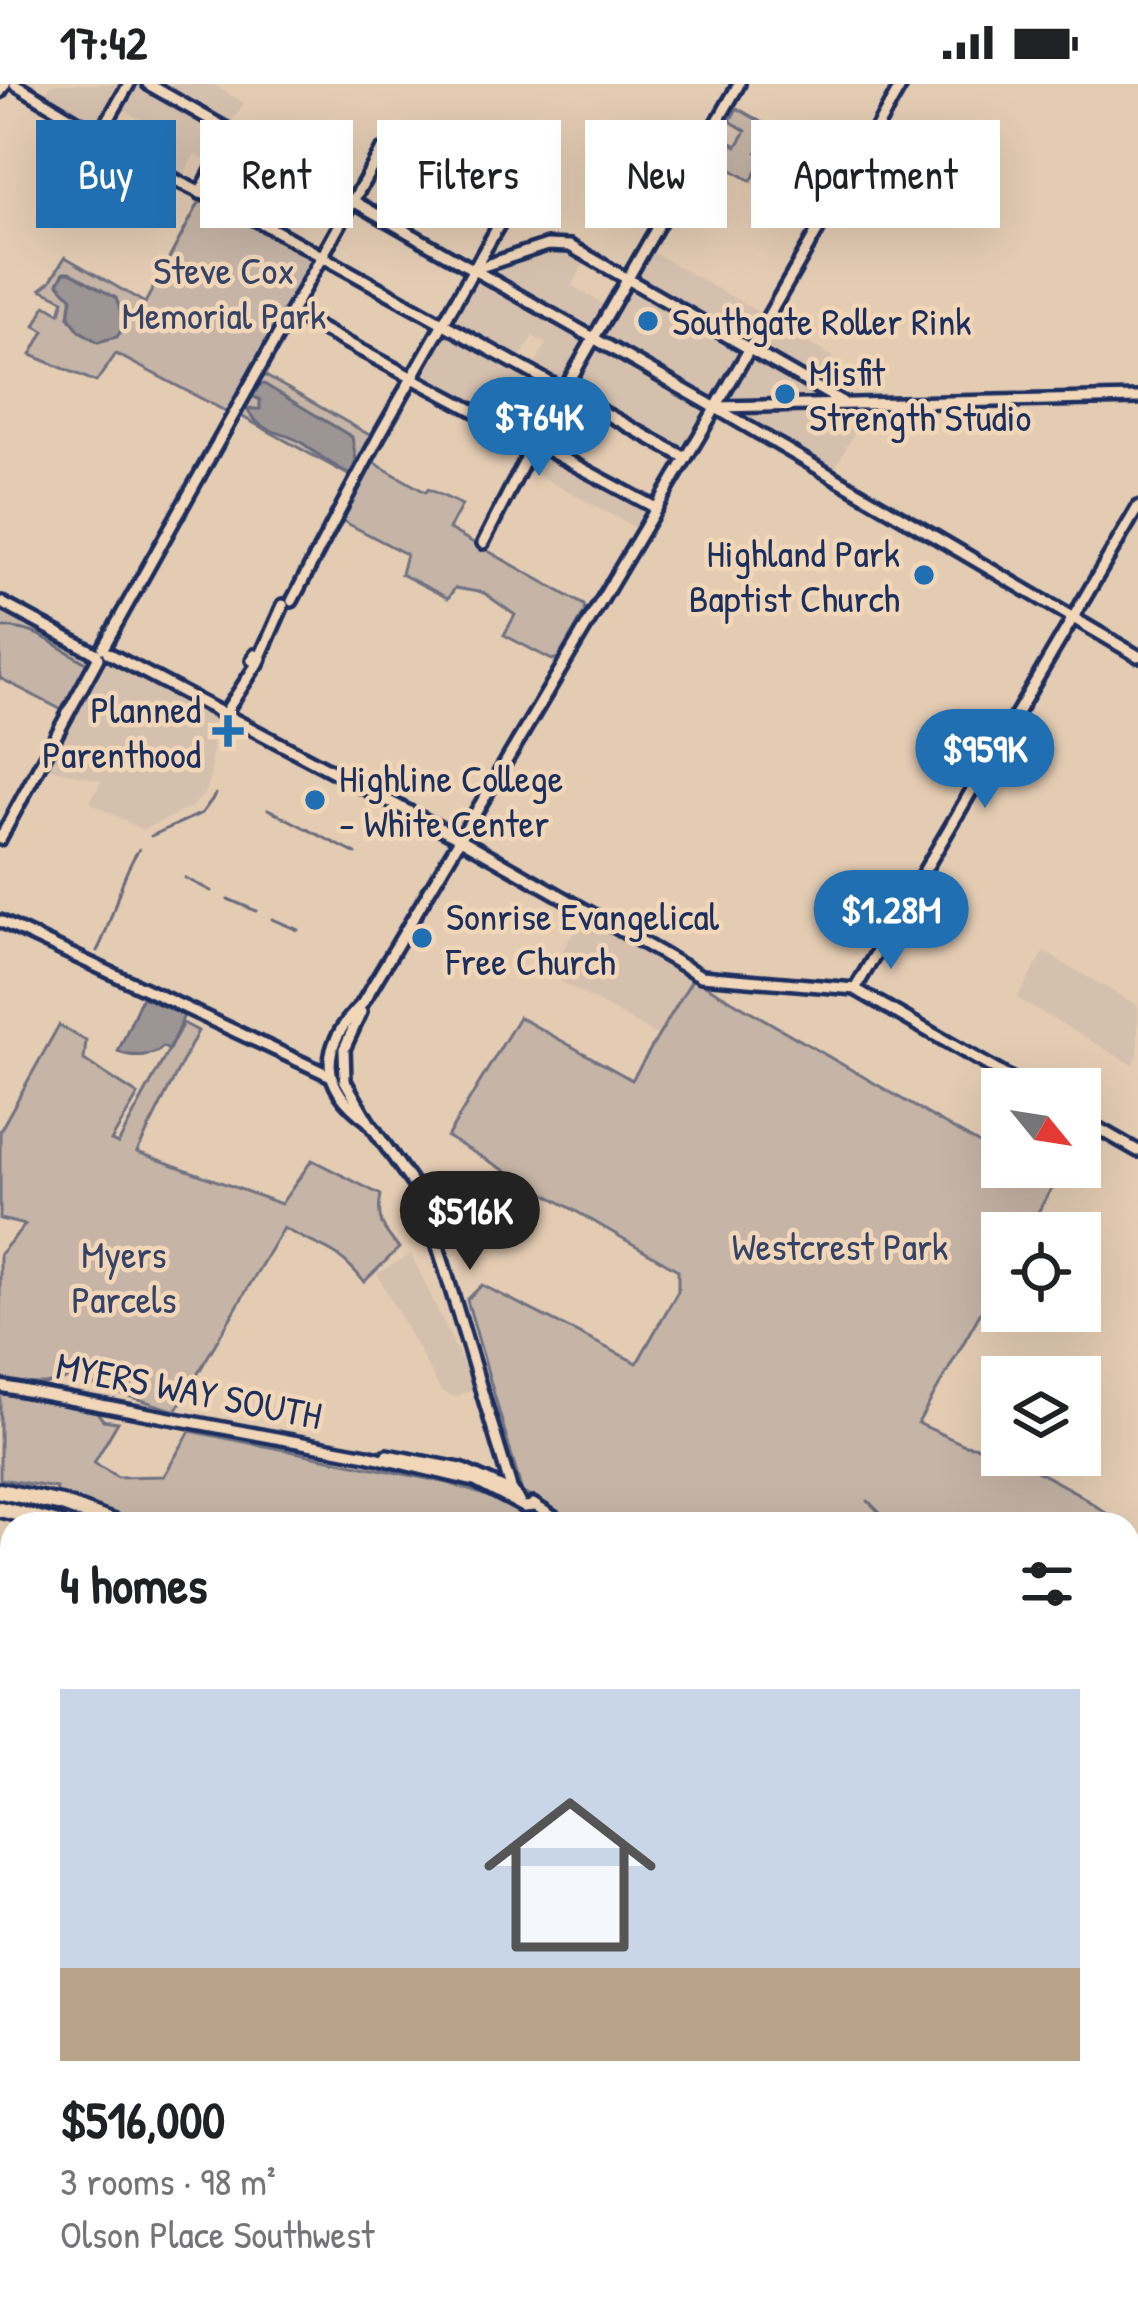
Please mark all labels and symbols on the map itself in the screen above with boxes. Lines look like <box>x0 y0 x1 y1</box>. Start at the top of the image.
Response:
park label: Steve Cox Memorial Park <box>122 243 326 341</box>
place label: Southgate Roller Rink <box>672 294 972 347</box>
marker: Southgate Roller Rink <box>635 308 661 334</box>
place label: Misfit Strength Studio <box>809 345 1031 443</box>
pin: $764K <box>455 377 623 479</box>
marker: Misfit Strength Studio <box>772 381 798 407</box>
place label: Highland Park Baptist Church <box>689 526 900 624</box>
marker: Highland Park Baptist Church <box>911 562 937 588</box>
place label: Planned Parenthood <box>42 682 201 780</box>
pin: $959K <box>901 709 1069 811</box>
marker: Planned Parenthood <box>212 715 244 747</box>
place label: Highline College - White Center <box>339 751 563 849</box>
marker: Highline College - White Center <box>302 787 328 813</box>
pin: $1.28M <box>793 870 989 972</box>
place label: Sonrise Evangelical Free Church <box>445 889 720 987</box>
marker: Sonrise Evangelical Free Church <box>409 925 435 951</box>
north arrow <box>981 1068 1101 1188</box>
pin: $516K <box>386 1171 554 1273</box>
park label: Westcrest Park <box>732 1219 948 1272</box>
park label: Myers Parcels <box>71 1227 177 1325</box>
street label: MYERS WAY SOUTH <box>52 1338 326 1441</box>

